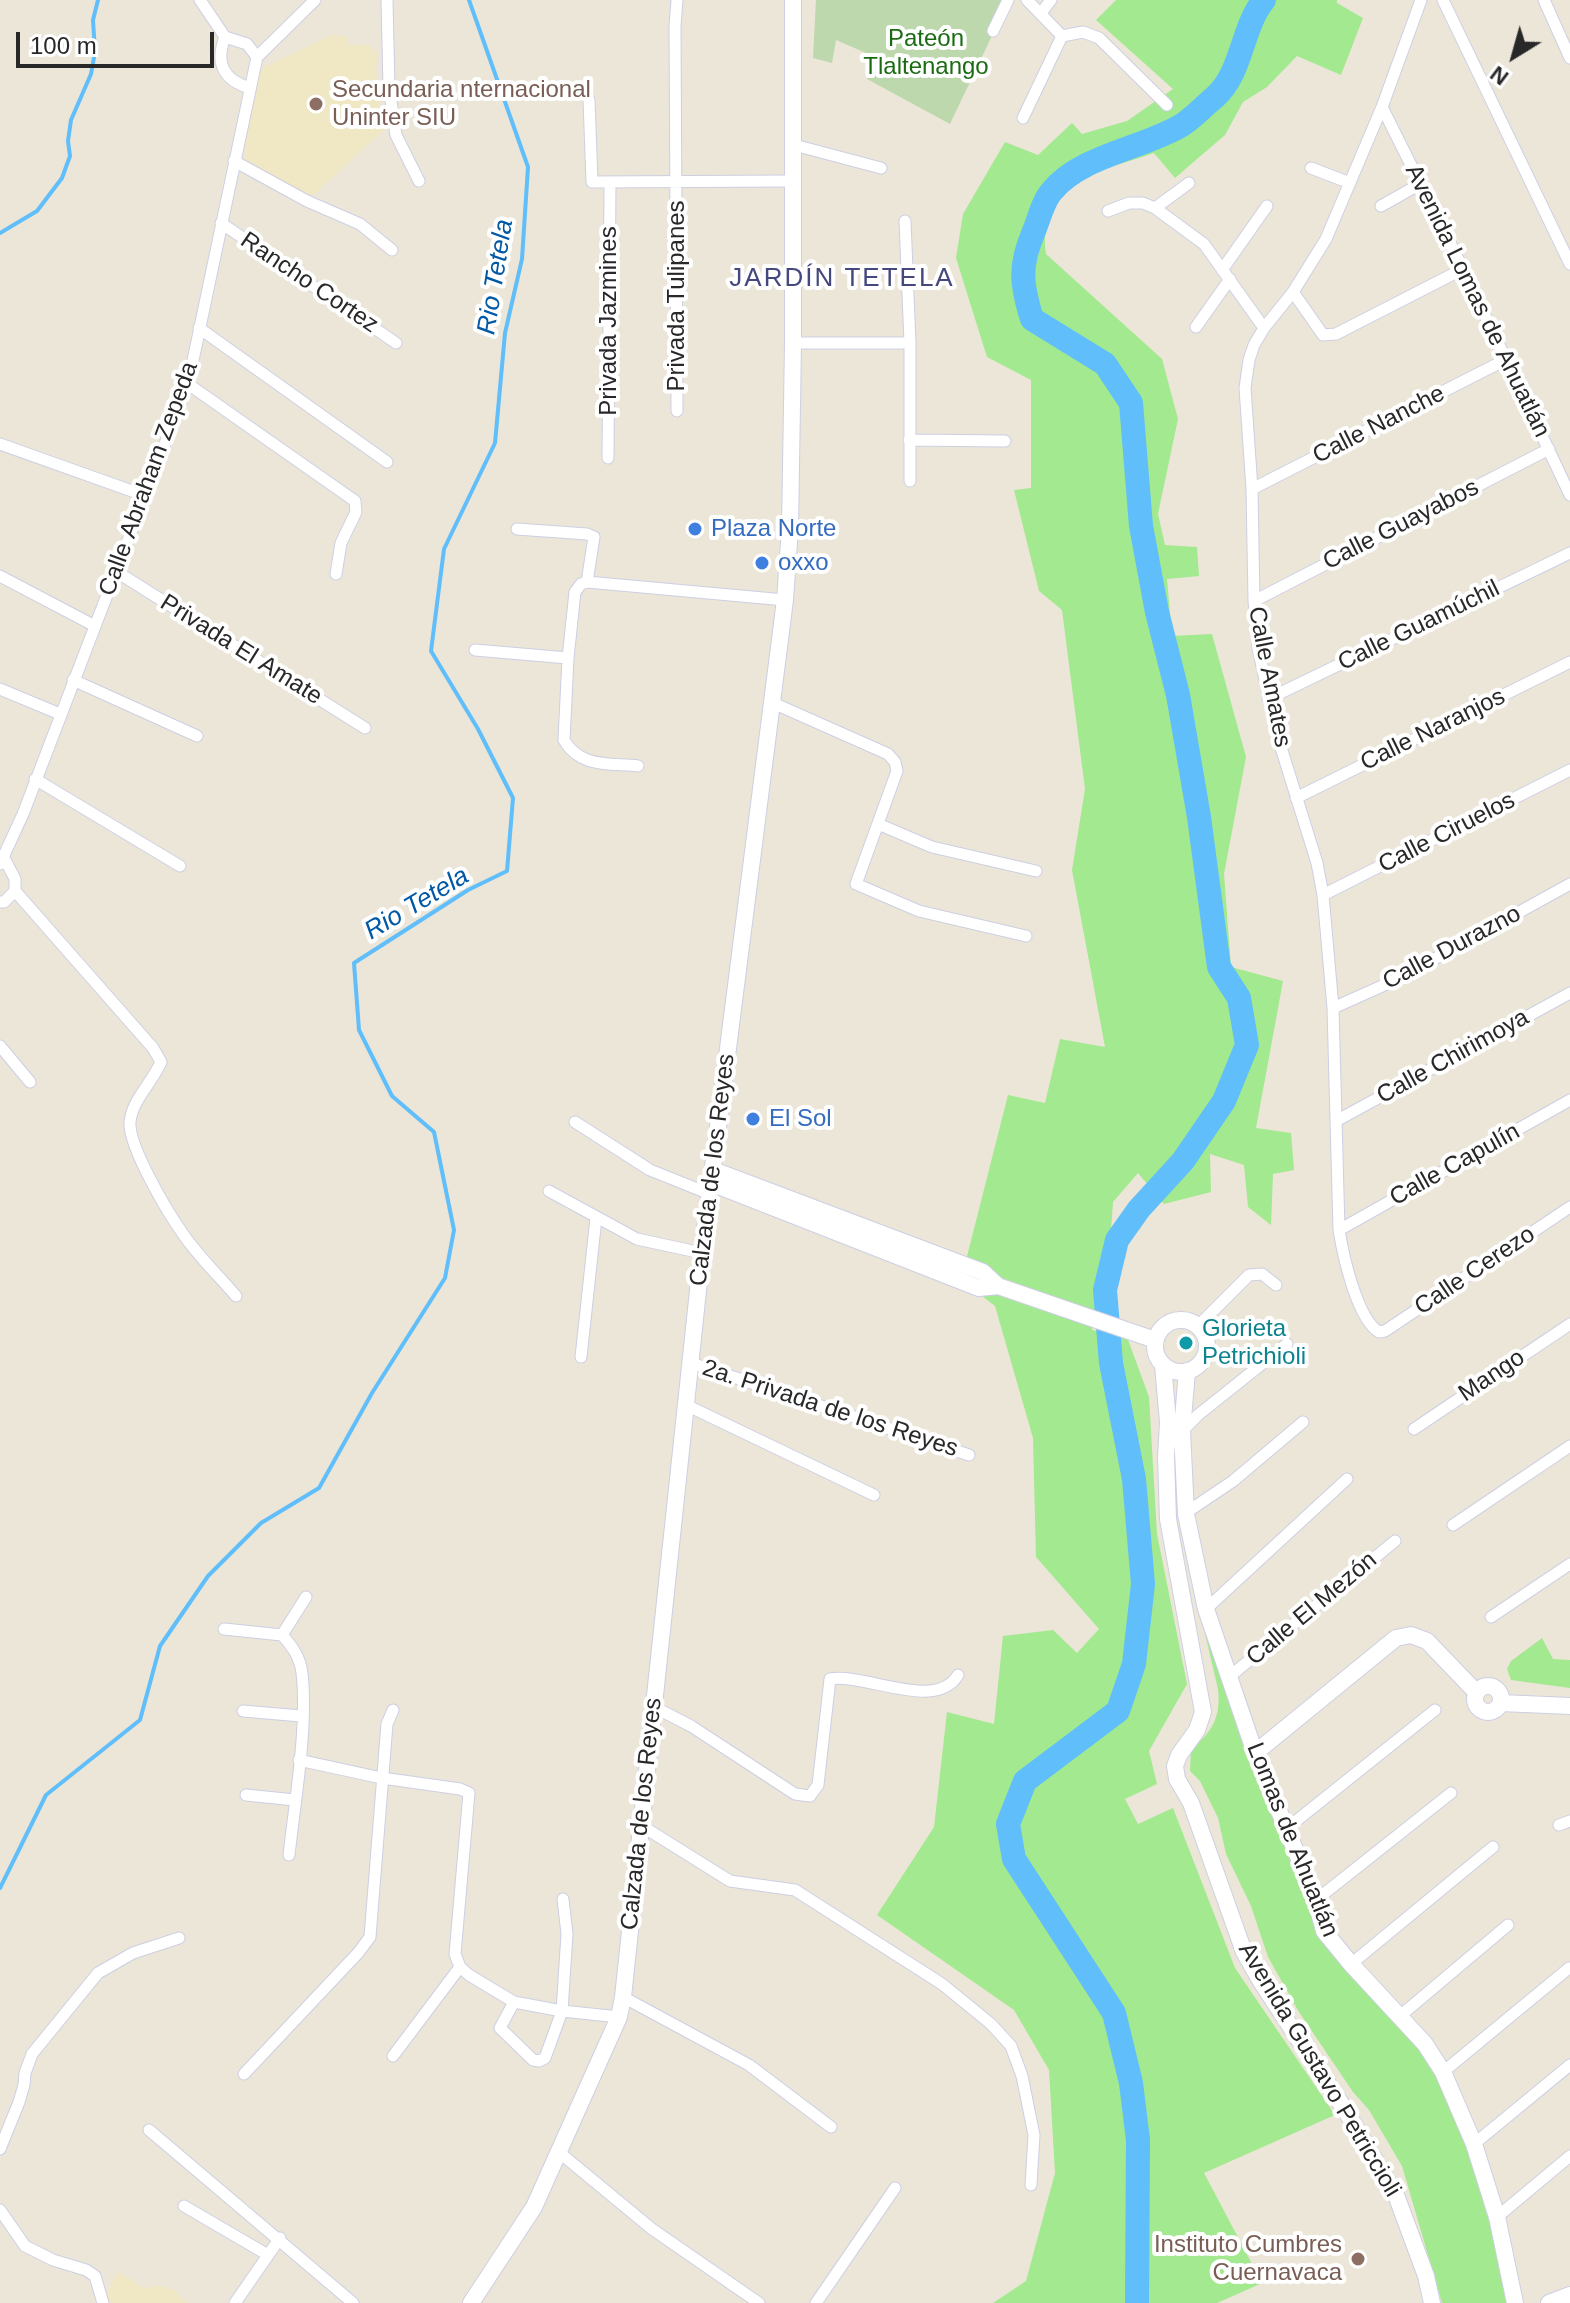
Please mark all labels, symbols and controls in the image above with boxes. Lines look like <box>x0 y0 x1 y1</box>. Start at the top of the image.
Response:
scale bar <box>20 16 218 66</box>
north arrow <box>1474 16 1554 96</box>
park label: Pateón Tlaltenango <box>863 25 989 81</box>
text: 100 m <box>30 32 97 59</box>
text: N <box>1485 61 1513 90</box>
place label: Secundaria nternacional Uninter SIU <box>332 76 591 132</box>
marker: Secundaria nternacional Uninter SIU <box>307 95 325 113</box>
street label: Avenida Lomas de Ahuatlán <box>1398 160 1556 442</box>
street label: Privada Tulipanes <box>663 200 691 392</box>
water label: Rio Tetela <box>472 217 520 337</box>
street label: Rancho Cortez <box>235 226 383 340</box>
street label: Privada Jazmines <box>595 226 623 416</box>
district label: JARDÍN TETELA <box>729 263 955 295</box>
street label: Calle Abraham Zepeda <box>93 358 205 600</box>
street label: Calle Nanche <box>1308 379 1450 471</box>
street label: Calle Guayabos <box>1318 473 1484 577</box>
place label: Plaza Norte <box>711 515 836 543</box>
marker: Plaza Norte <box>686 520 704 538</box>
place label: oxxo <box>778 549 829 577</box>
marker: oxxo <box>753 554 771 572</box>
street label: Calle Guamúchil <box>1334 574 1504 678</box>
street label: Privada El Amate <box>155 589 327 711</box>
street label: Calle Amates <box>1241 604 1297 750</box>
street label: Calle Naranjos <box>1356 683 1510 777</box>
street label: Calle Ciruelos <box>1374 786 1520 880</box>
water label: Rio Tetela <box>359 861 475 947</box>
street label: Calle Durazno <box>1378 900 1526 996</box>
street label: Calle Chirimoya <box>1372 1003 1534 1111</box>
street label: Calzada de los Reyes <box>684 1052 742 1288</box>
place label: El Sol <box>769 1105 832 1133</box>
marker: El Sol <box>744 1110 762 1128</box>
street label: Calle Capulín <box>1385 1117 1525 1213</box>
street label: Calle Cerezo <box>1409 1220 1541 1322</box>
place label: Glorieta Petrichioli <box>1202 1315 1306 1371</box>
marker: Glorieta Petrichioli <box>1177 1334 1195 1352</box>
street label: Mango <box>1454 1344 1530 1408</box>
street label: 2a. Privada de los Reyes <box>699 1354 961 1464</box>
street label: Calle El Mezón <box>1241 1546 1383 1672</box>
street label: Calzada de los Reyes <box>615 1696 669 1932</box>
street label: Lomas de Ahuatlán <box>1240 1739 1344 1941</box>
street label: Avenida Gustavo Petriccioli <box>1232 1938 1406 2202</box>
place label: Instituto Cumbres Cuernavaca <box>1154 2231 1342 2287</box>
marker: Instituto Cumbres Cuernavaca <box>1349 2250 1367 2268</box>

